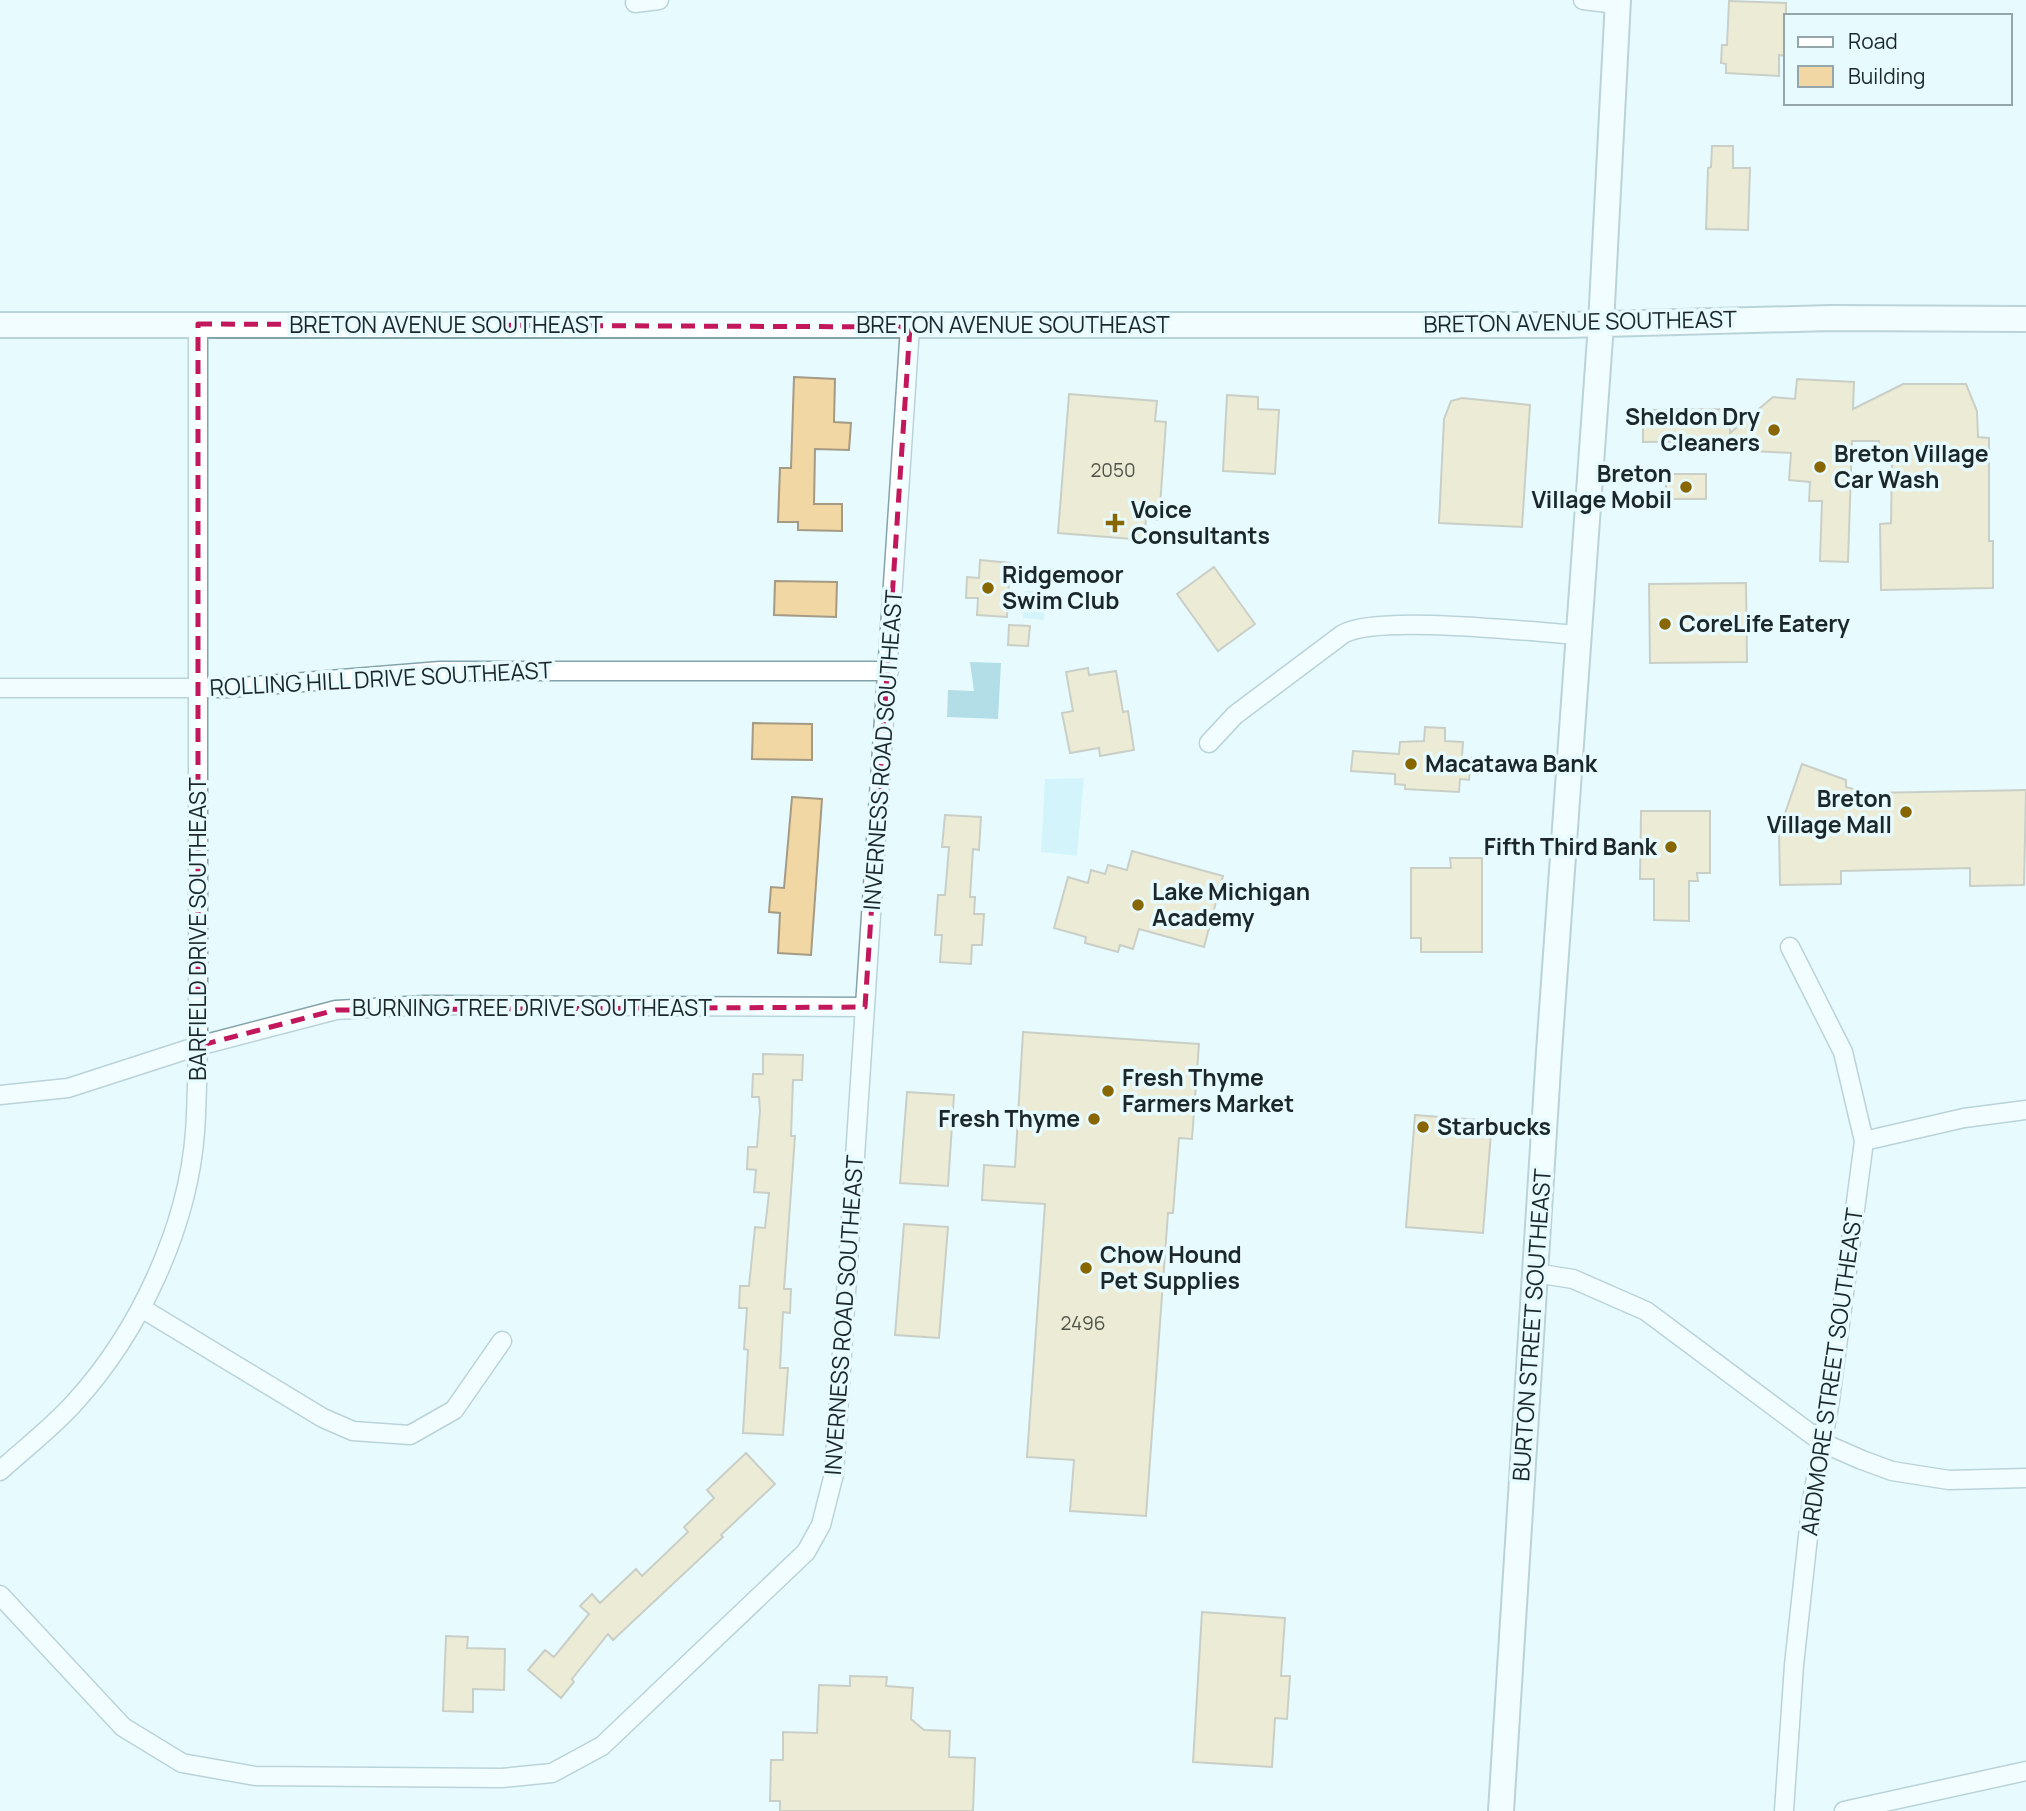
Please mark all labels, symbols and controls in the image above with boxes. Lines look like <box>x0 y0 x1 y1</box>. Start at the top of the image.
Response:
legend <box>1784 14 2012 105</box>
text: Road <box>1848 27 1898 55</box>
text: Building <box>1848 62 1925 90</box>
street label: BRETON AVENUE SOUTHEAST <box>1423 302 1737 340</box>
street label: BRETON AVENUE SOUTHEAST <box>289 308 603 340</box>
street label: BRETON AVENUE SOUTHEAST <box>856 308 1170 340</box>
place label: Sheldon Dry Cleaners <box>1625 400 1760 458</box>
marker: Sheldon Dry Cleaners <box>1766 422 1782 438</box>
place label: Breton Village Car Wash <box>1834 437 1989 495</box>
house number: 2050 <box>1091 457 1135 483</box>
place label: Breton Village Mobil <box>1532 457 1672 515</box>
marker: Breton Village Car Wash <box>1812 459 1828 475</box>
marker: Breton Village Mobil <box>1678 479 1694 495</box>
place label: Voice Consultants <box>1131 493 1270 551</box>
marker: Voice Consultants <box>1105 513 1125 533</box>
place label: Ridgemoor Swim Club <box>1002 558 1124 616</box>
marker: Ridgemoor Swim Club <box>980 580 996 596</box>
street label: INVERNESS ROAD SOUTHEAST <box>855 588 909 911</box>
place label: CoreLife Eatery <box>1679 607 1850 639</box>
marker: CoreLife Eatery <box>1657 616 1673 632</box>
street label: ROLLING HILL DRIVE SOUTHEAST <box>209 653 553 703</box>
place label: Macatawa Bank <box>1425 747 1598 779</box>
marker: Macatawa Bank <box>1403 756 1419 772</box>
street label: BARFIELD DRIVE SOUTHEAST <box>181 777 213 1081</box>
place label: Breton Village Mall <box>1767 782 1892 840</box>
marker: Breton Village Mall <box>1898 804 1914 820</box>
place label: Fifth Third Bank <box>1484 830 1658 862</box>
marker: Fifth Third Bank <box>1663 839 1679 855</box>
place label: Lake Michigan Academy <box>1152 875 1310 933</box>
marker: Lake Michigan Academy <box>1130 897 1146 913</box>
street label: BURNING TREE DRIVE SOUTHEAST <box>352 991 712 1023</box>
place label: Fresh Thyme Farmers Market <box>1122 1061 1294 1119</box>
marker: Fresh Thyme Farmers Market <box>1100 1083 1116 1099</box>
place label: Fresh Thyme <box>938 1102 1080 1134</box>
place label: Starbucks <box>1437 1110 1551 1142</box>
marker: Fresh Thyme <box>1086 1111 1102 1127</box>
marker: Starbucks <box>1415 1119 1431 1135</box>
street label: INVERNESS ROAD SOUTHEAST <box>816 1153 870 1476</box>
street label: BURTON STREET SOUTHEAST <box>1504 1167 1558 1482</box>
street label: ARDMORE STREET SOUTHEAST <box>1792 1206 1870 1538</box>
place label: Chow Hound Pet Supplies <box>1100 1238 1242 1296</box>
marker: Chow Hound Pet Supplies <box>1078 1260 1094 1276</box>
house number: 2496 <box>1060 1310 1106 1336</box>

